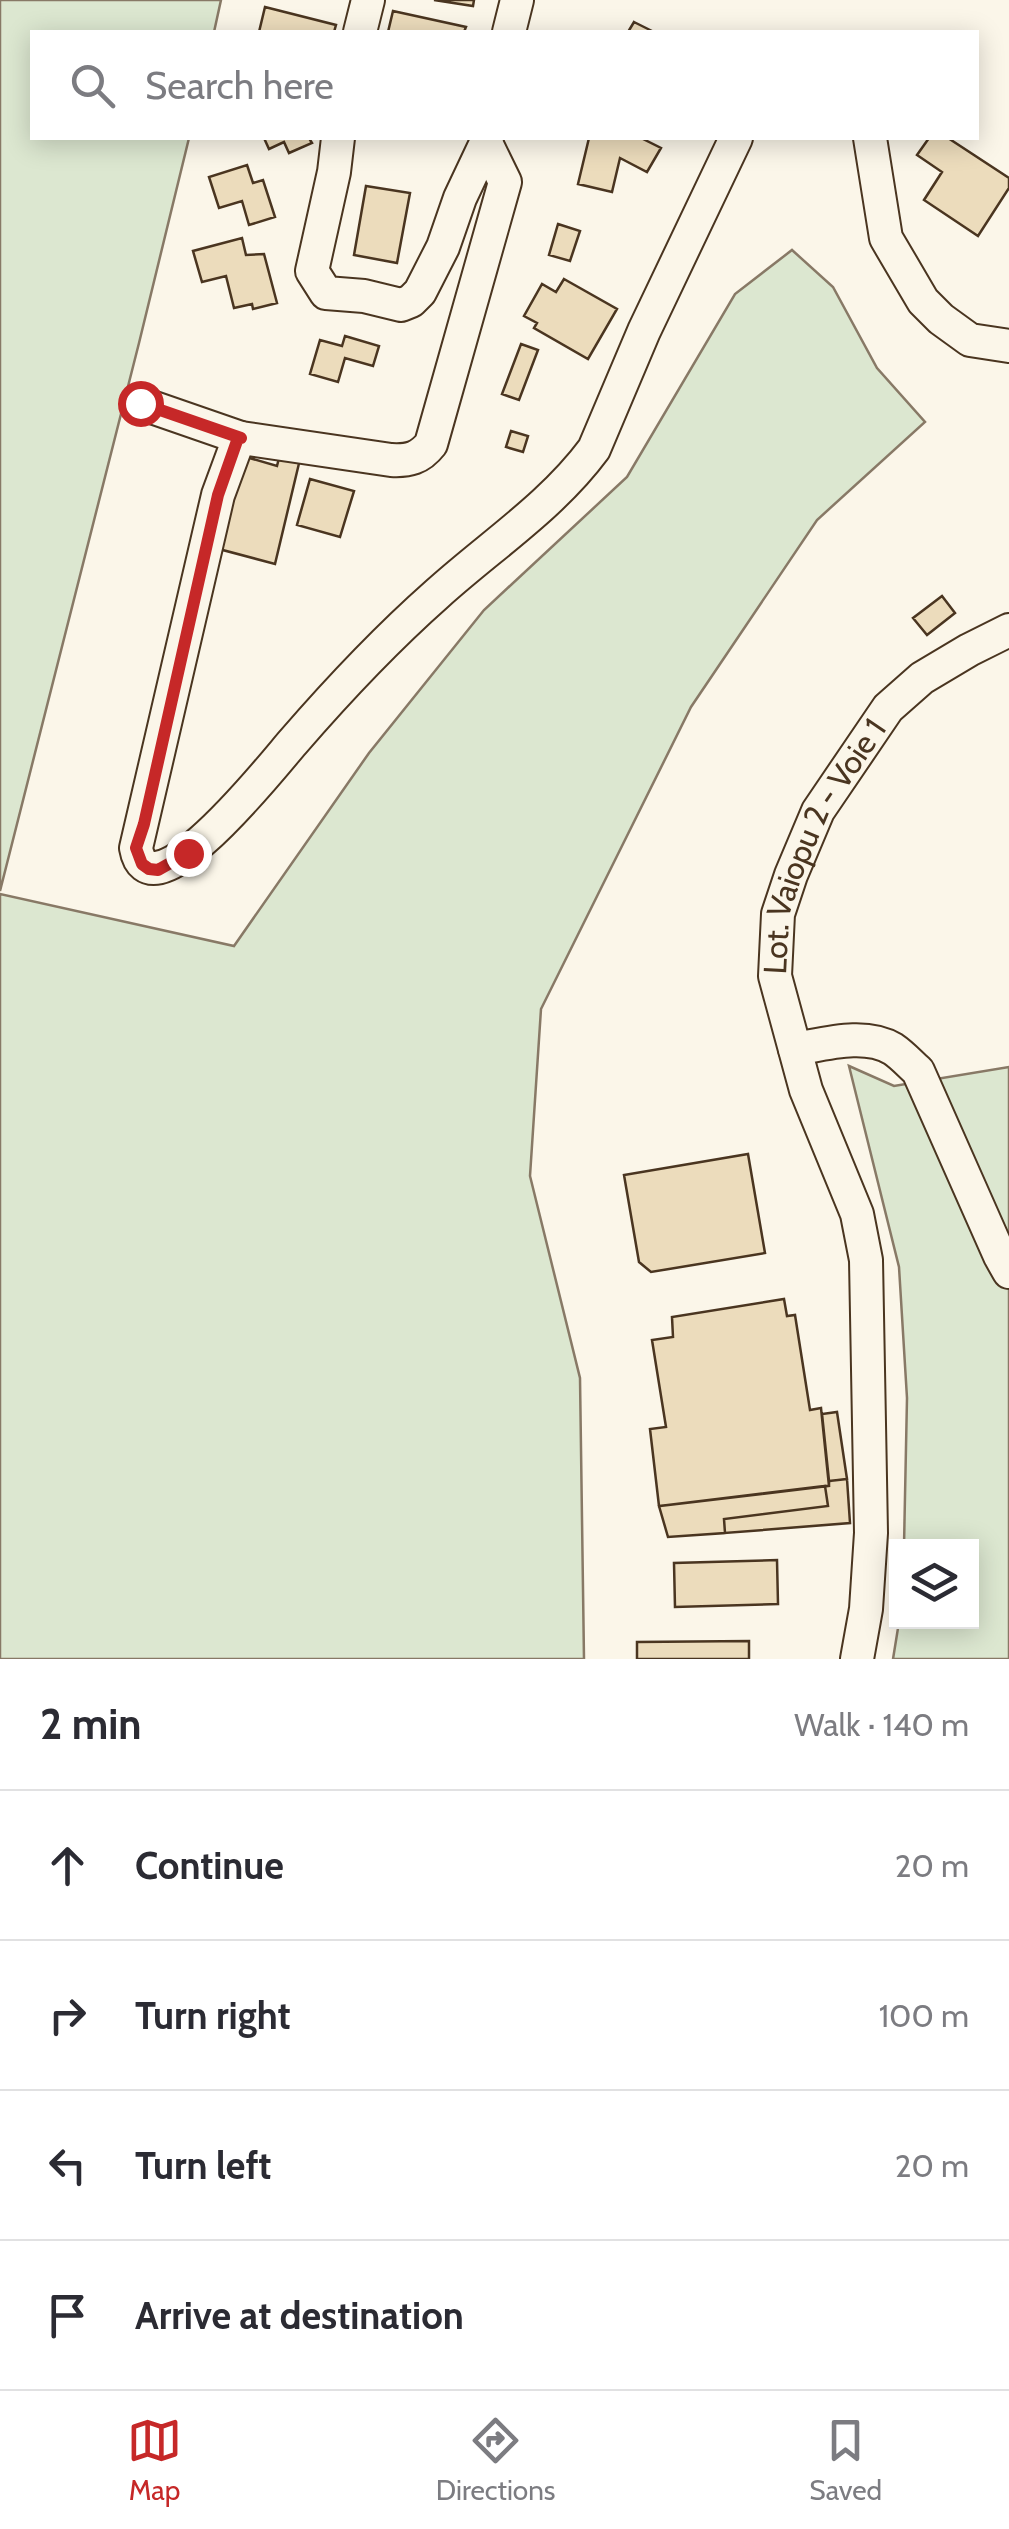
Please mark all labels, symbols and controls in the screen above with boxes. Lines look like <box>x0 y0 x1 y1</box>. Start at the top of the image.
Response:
search box <box>30 30 979 140</box>
icon: search <box>65 58 120 113</box>
text: Search here <box>145 62 334 109</box>
route start <box>118 381 164 427</box>
street label: Lot. Vaiopu 2 - Voie 1 <box>755 711 894 975</box>
route end <box>166 831 212 877</box>
map controls <box>889 1539 979 1629</box>
button: layers <box>889 1539 979 1629</box>
text: 2 min <box>40 1698 141 1750</box>
text: Walk · 140 m <box>794 1705 969 1744</box>
icon: ahead <box>40 1838 95 1893</box>
text: Continue <box>135 1842 284 1889</box>
text: 20 m <box>895 1846 969 1885</box>
icon: right <box>40 1988 95 2043</box>
text: Turn right <box>135 1992 291 2039</box>
text: 100 m <box>879 1996 969 2035</box>
icon: left <box>40 2138 95 2193</box>
text: Turn left <box>135 2142 271 2189</box>
text: 20 m <box>895 2146 969 2185</box>
icon: arrive <box>40 2288 95 2343</box>
text: Arrive at destination <box>135 2292 464 2339</box>
tab: Map <box>127 2413 182 2507</box>
tab: Directions <box>436 2413 555 2507</box>
tab: Saved <box>809 2413 882 2507</box>

